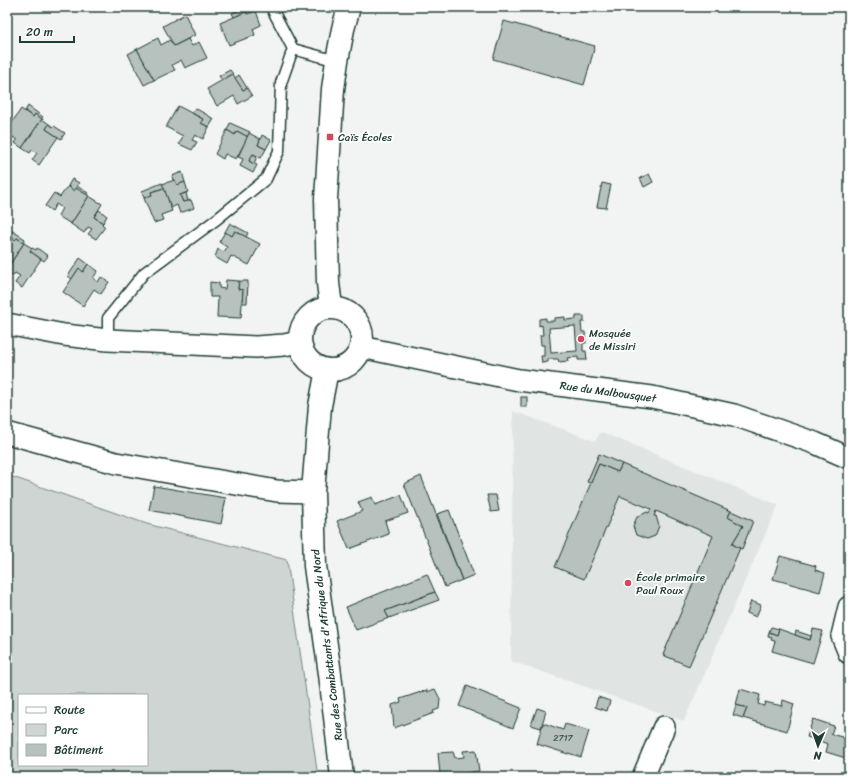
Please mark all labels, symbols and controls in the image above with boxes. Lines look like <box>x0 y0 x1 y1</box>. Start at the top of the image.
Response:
scale bar <box>20 18 74 44</box>
text: 20 m <box>26 21 53 43</box>
place label: Caïs Écoles <box>338 128 393 147</box>
marker: Caïs Écoles <box>325 132 335 142</box>
place label: Mosquée de Missiri <box>589 324 636 356</box>
marker: Mosquée de Missiri <box>576 334 586 344</box>
street label: Rue du Malbousquet <box>559 376 658 408</box>
street label: Rue des Combattants d'Afrique du Nord <box>306 547 348 742</box>
place label: École primaire Paul Roux <box>636 568 706 600</box>
marker: École primaire Paul Roux <box>623 578 633 588</box>
legend <box>18 694 148 766</box>
text: Route <box>54 699 85 721</box>
text: Parc <box>54 719 78 741</box>
north arrow <box>798 726 838 766</box>
house number: 2717 <box>553 730 574 746</box>
text: Bâtiment <box>54 739 103 761</box>
text: N <box>813 746 823 765</box>

